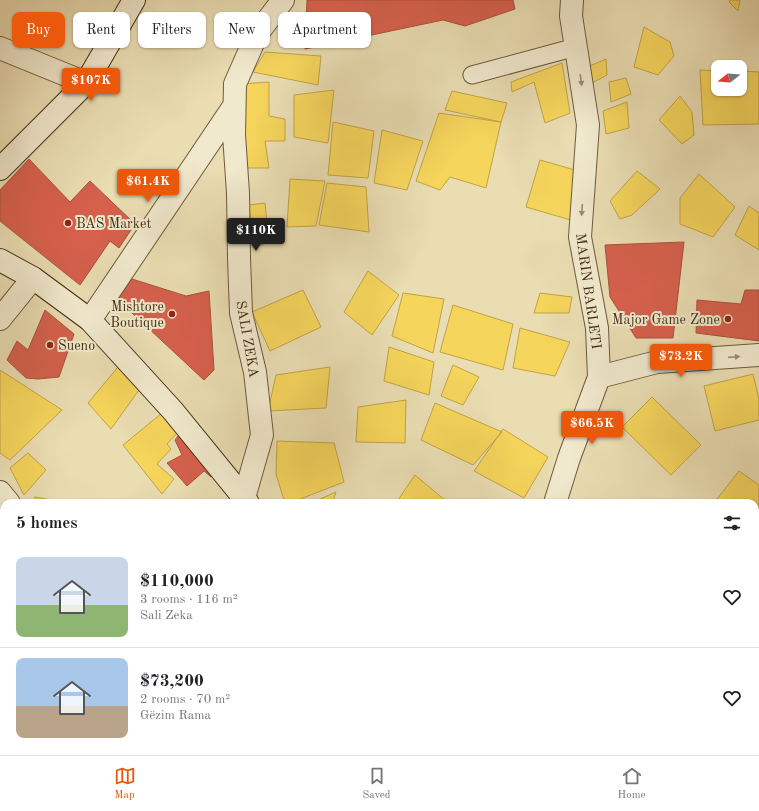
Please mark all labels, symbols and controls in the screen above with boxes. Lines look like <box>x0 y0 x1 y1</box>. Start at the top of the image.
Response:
chip: Buy <box>12 12 65 48</box>
chip: Rent <box>73 12 130 48</box>
chip: Filters <box>138 12 206 48</box>
chip: New <box>214 12 270 48</box>
chip: Apartment <box>278 12 371 48</box>
north arrow <box>711 60 747 96</box>
map controls <box>711 60 747 96</box>
pin: $107K <box>63 68 119 102</box>
text: $107K <box>71 74 111 87</box>
one-way arrow <box>578 74 584 86</box>
pin: $61.4K <box>115 169 181 203</box>
text: $61.4K <box>126 175 170 188</box>
one-way arrow <box>578 204 585 216</box>
place label: BAS Market <box>76 217 152 231</box>
marker: BAS Market <box>63 218 73 228</box>
pin: $110K <box>228 218 284 252</box>
text: $110K <box>236 224 276 237</box>
street label: MARIN BARLETI <box>573 232 603 350</box>
place label: Mishtore Boutique <box>110 300 164 330</box>
street label: SALI ZEKA <box>233 300 261 379</box>
marker: Mishtore Boutique <box>167 309 177 319</box>
place label: Major Game Zone <box>612 313 720 327</box>
marker: Major Game Zone <box>723 314 733 324</box>
place label: Sueno <box>58 339 95 353</box>
marker: Sueno <box>45 340 55 350</box>
pin: $73.2K <box>648 344 714 378</box>
text: $73.2K <box>659 350 703 363</box>
one-way arrow <box>728 353 740 360</box>
pin: $66.5K <box>559 411 625 445</box>
text: $66.5K <box>570 417 614 430</box>
icon: filters <box>721 512 743 534</box>
text: 5 homes <box>16 515 78 532</box>
icon: home <box>48 573 96 621</box>
text: $110,000 <box>140 573 214 590</box>
icon: heart <box>721 586 743 608</box>
text: 3 rooms · 116 m² <box>140 593 238 606</box>
text: Sali Zeka <box>140 609 193 622</box>
text: $73,200 <box>140 673 204 690</box>
icon: home <box>48 674 96 722</box>
icon: heart <box>721 687 743 709</box>
text: 2 rooms · 70 m² <box>140 693 230 706</box>
text: Gëzim Rama <box>140 709 211 722</box>
tab: Map <box>114 765 136 803</box>
tab: Saved <box>363 765 391 803</box>
tab: Home <box>618 765 645 803</box>

